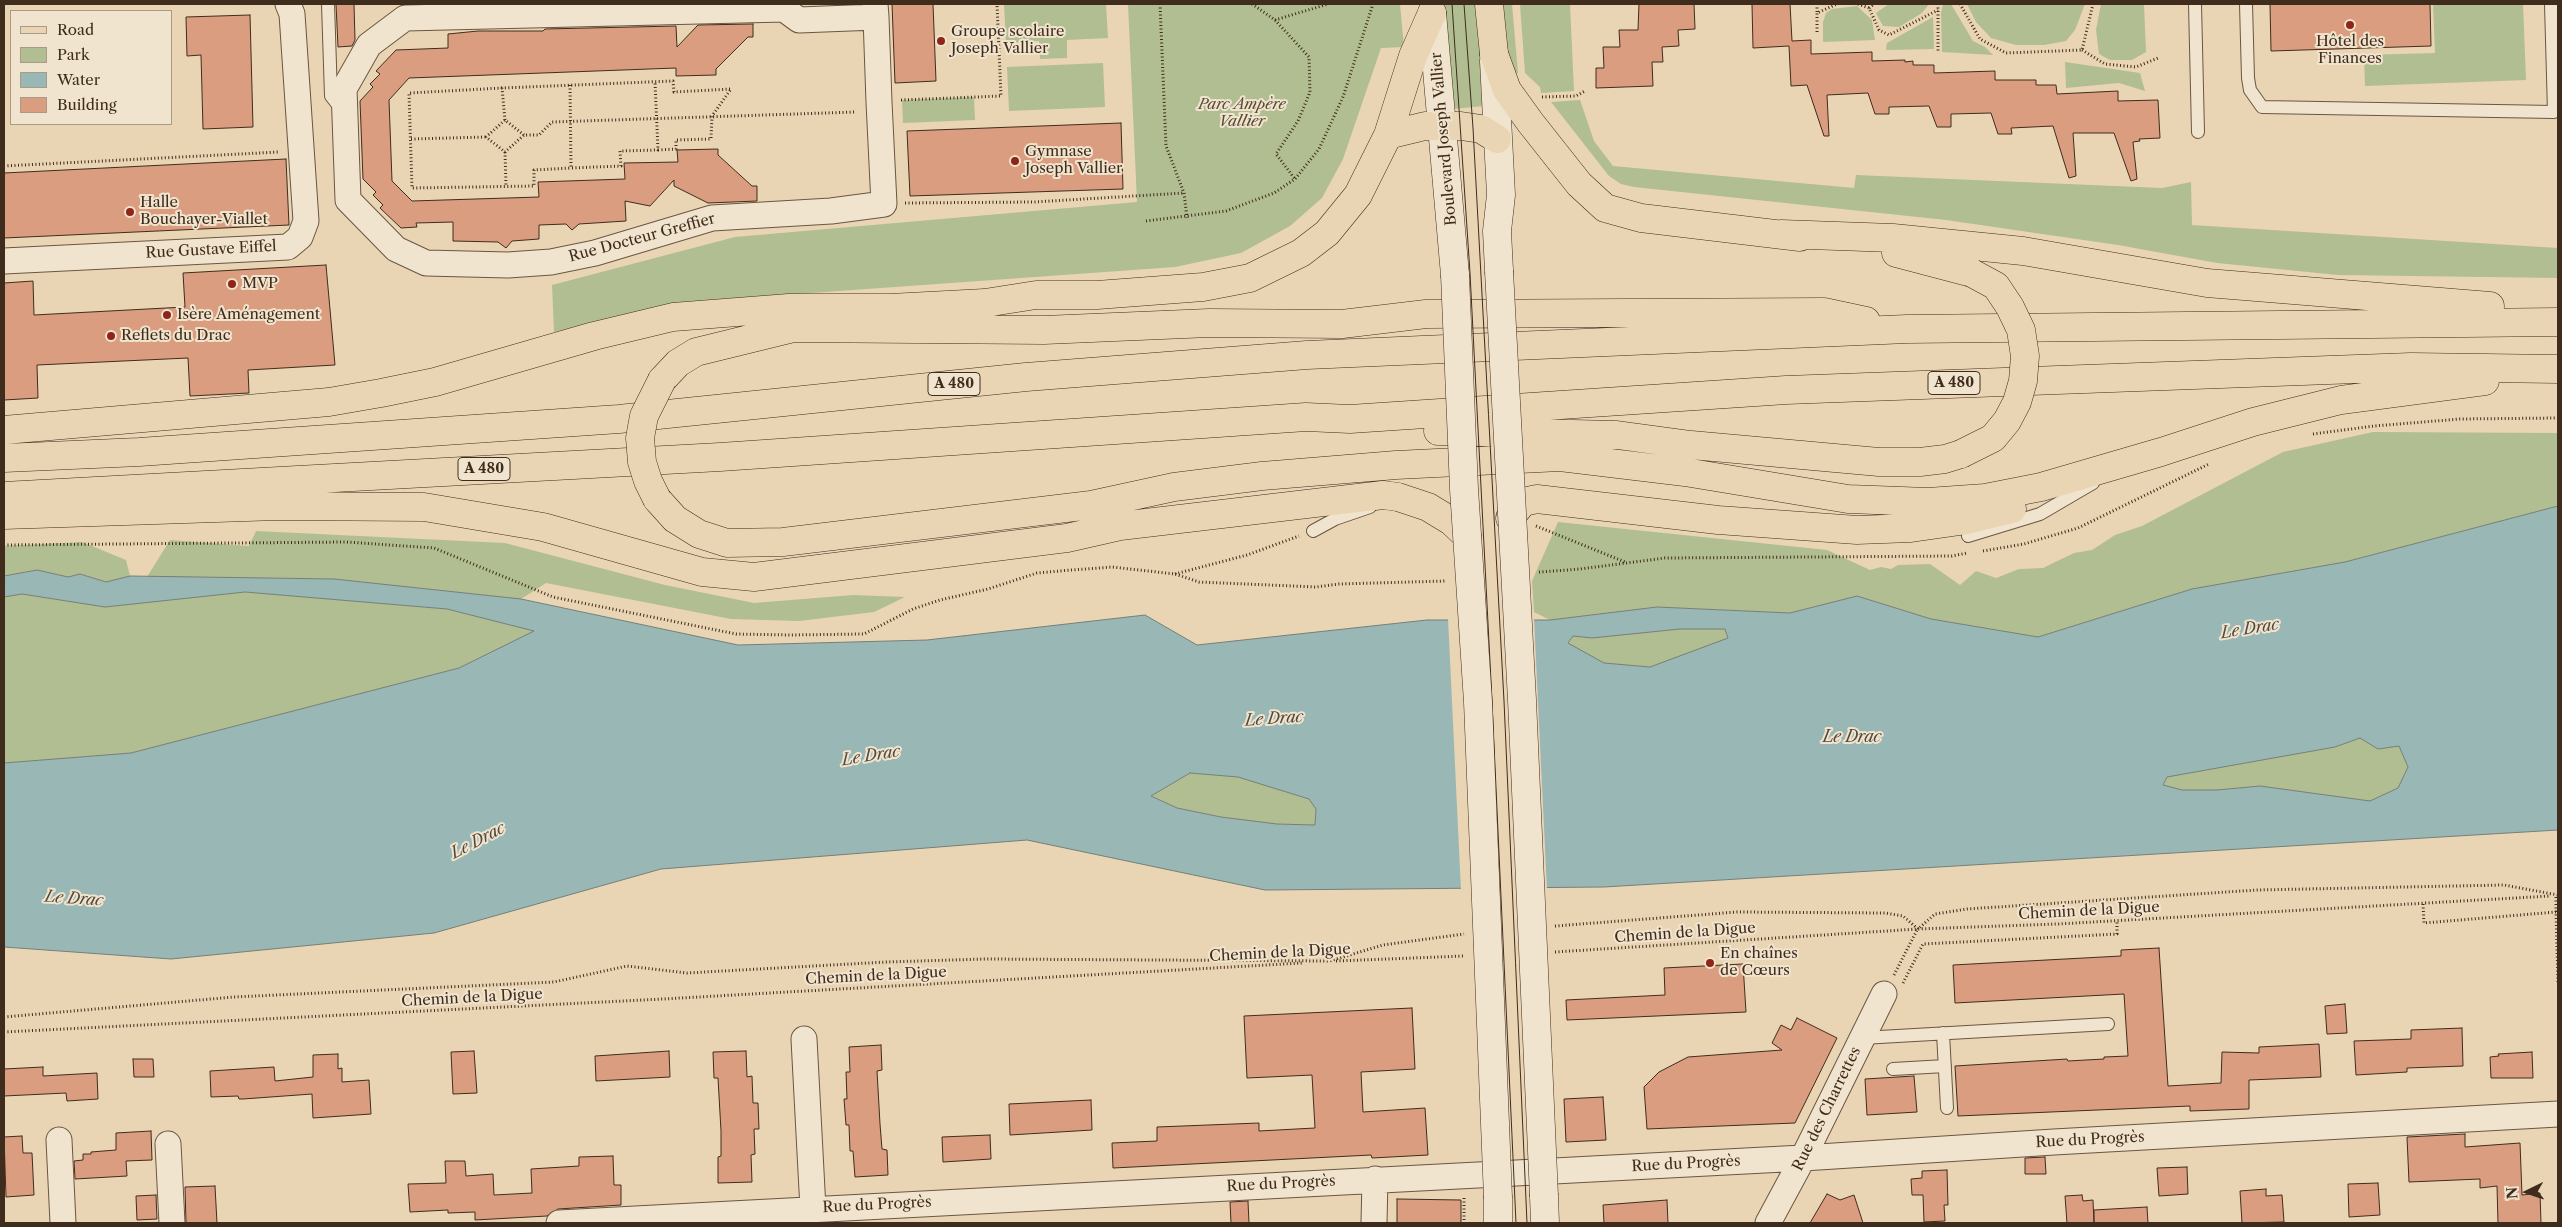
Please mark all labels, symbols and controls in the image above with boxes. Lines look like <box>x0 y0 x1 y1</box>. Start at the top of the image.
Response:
legend <box>10 10 172 125</box>
marker: Hôtel des Finances <box>2344 19 2356 31</box>
text: Road <box>57 20 94 39</box>
place label: Groupe scolaire Joseph Vallier <box>951 23 1064 58</box>
place label: Hôtel des Finances <box>2316 33 2384 68</box>
marker: Groupe scolaire Joseph Vallier <box>935 35 947 47</box>
text: Park <box>57 45 90 64</box>
street label: Boulevard Joseph Vallier <box>1427 52 1461 226</box>
text: Water <box>57 70 100 89</box>
text: Building <box>57 95 117 114</box>
park label: Parc Ampère Vallier <box>1198 96 1286 131</box>
place label: Gymnase Joseph Vallier <box>1025 143 1122 178</box>
marker: Gymnase Joseph Vallier <box>1009 155 1021 167</box>
place label: Halle Bouchayer-Viallet <box>140 194 268 229</box>
marker: Halle Bouchayer-Viallet <box>124 206 136 218</box>
street label: Rue Docteur Greffier <box>567 210 717 266</box>
street label: Rue Gustave Eiffel <box>145 238 277 262</box>
place label: MVP <box>242 275 278 293</box>
marker: MVP <box>226 278 238 290</box>
place label: Isère Aménagement <box>177 306 320 324</box>
marker: Isère Aménagement <box>161 309 173 321</box>
place label: Reflets du Drac <box>121 327 231 345</box>
marker: Reflets du Drac <box>105 330 117 342</box>
road number: A 480 <box>928 372 980 396</box>
road number: A 480 <box>1928 372 1980 394</box>
road number: A 480 <box>458 458 510 480</box>
water label: Le Drac <box>2220 615 2280 643</box>
water label: Le Drac <box>1244 707 1304 731</box>
water label: Le Drac <box>1823 727 1881 747</box>
water label: Le Drac <box>841 742 901 770</box>
water label: Le Drac <box>448 819 508 863</box>
water label: Le Drac <box>44 887 104 911</box>
street label: Chemin de la Digue <box>2018 898 2160 924</box>
street label: Chemin de la Digue <box>1614 919 1756 947</box>
street label: Chemin de la Digue <box>1209 940 1351 966</box>
place label: En chaînes de Cœurs <box>1720 945 1798 980</box>
marker: En chaînes de Cœurs <box>1704 957 1716 969</box>
street label: Chemin de la Digue <box>805 963 947 989</box>
street label: Chemin de la Digue <box>401 985 543 1011</box>
street label: Rue des Charrettes <box>1789 1044 1865 1174</box>
street label: Rue du Progrès <box>2035 1128 2145 1152</box>
street label: Rue du Progrès <box>1631 1152 1741 1176</box>
north arrow <box>2502 1167 2552 1217</box>
street label: Rue du Progrès <box>1226 1172 1336 1196</box>
text: N <box>2503 1186 2521 1200</box>
street label: Rue du Progrès <box>822 1193 932 1217</box>

